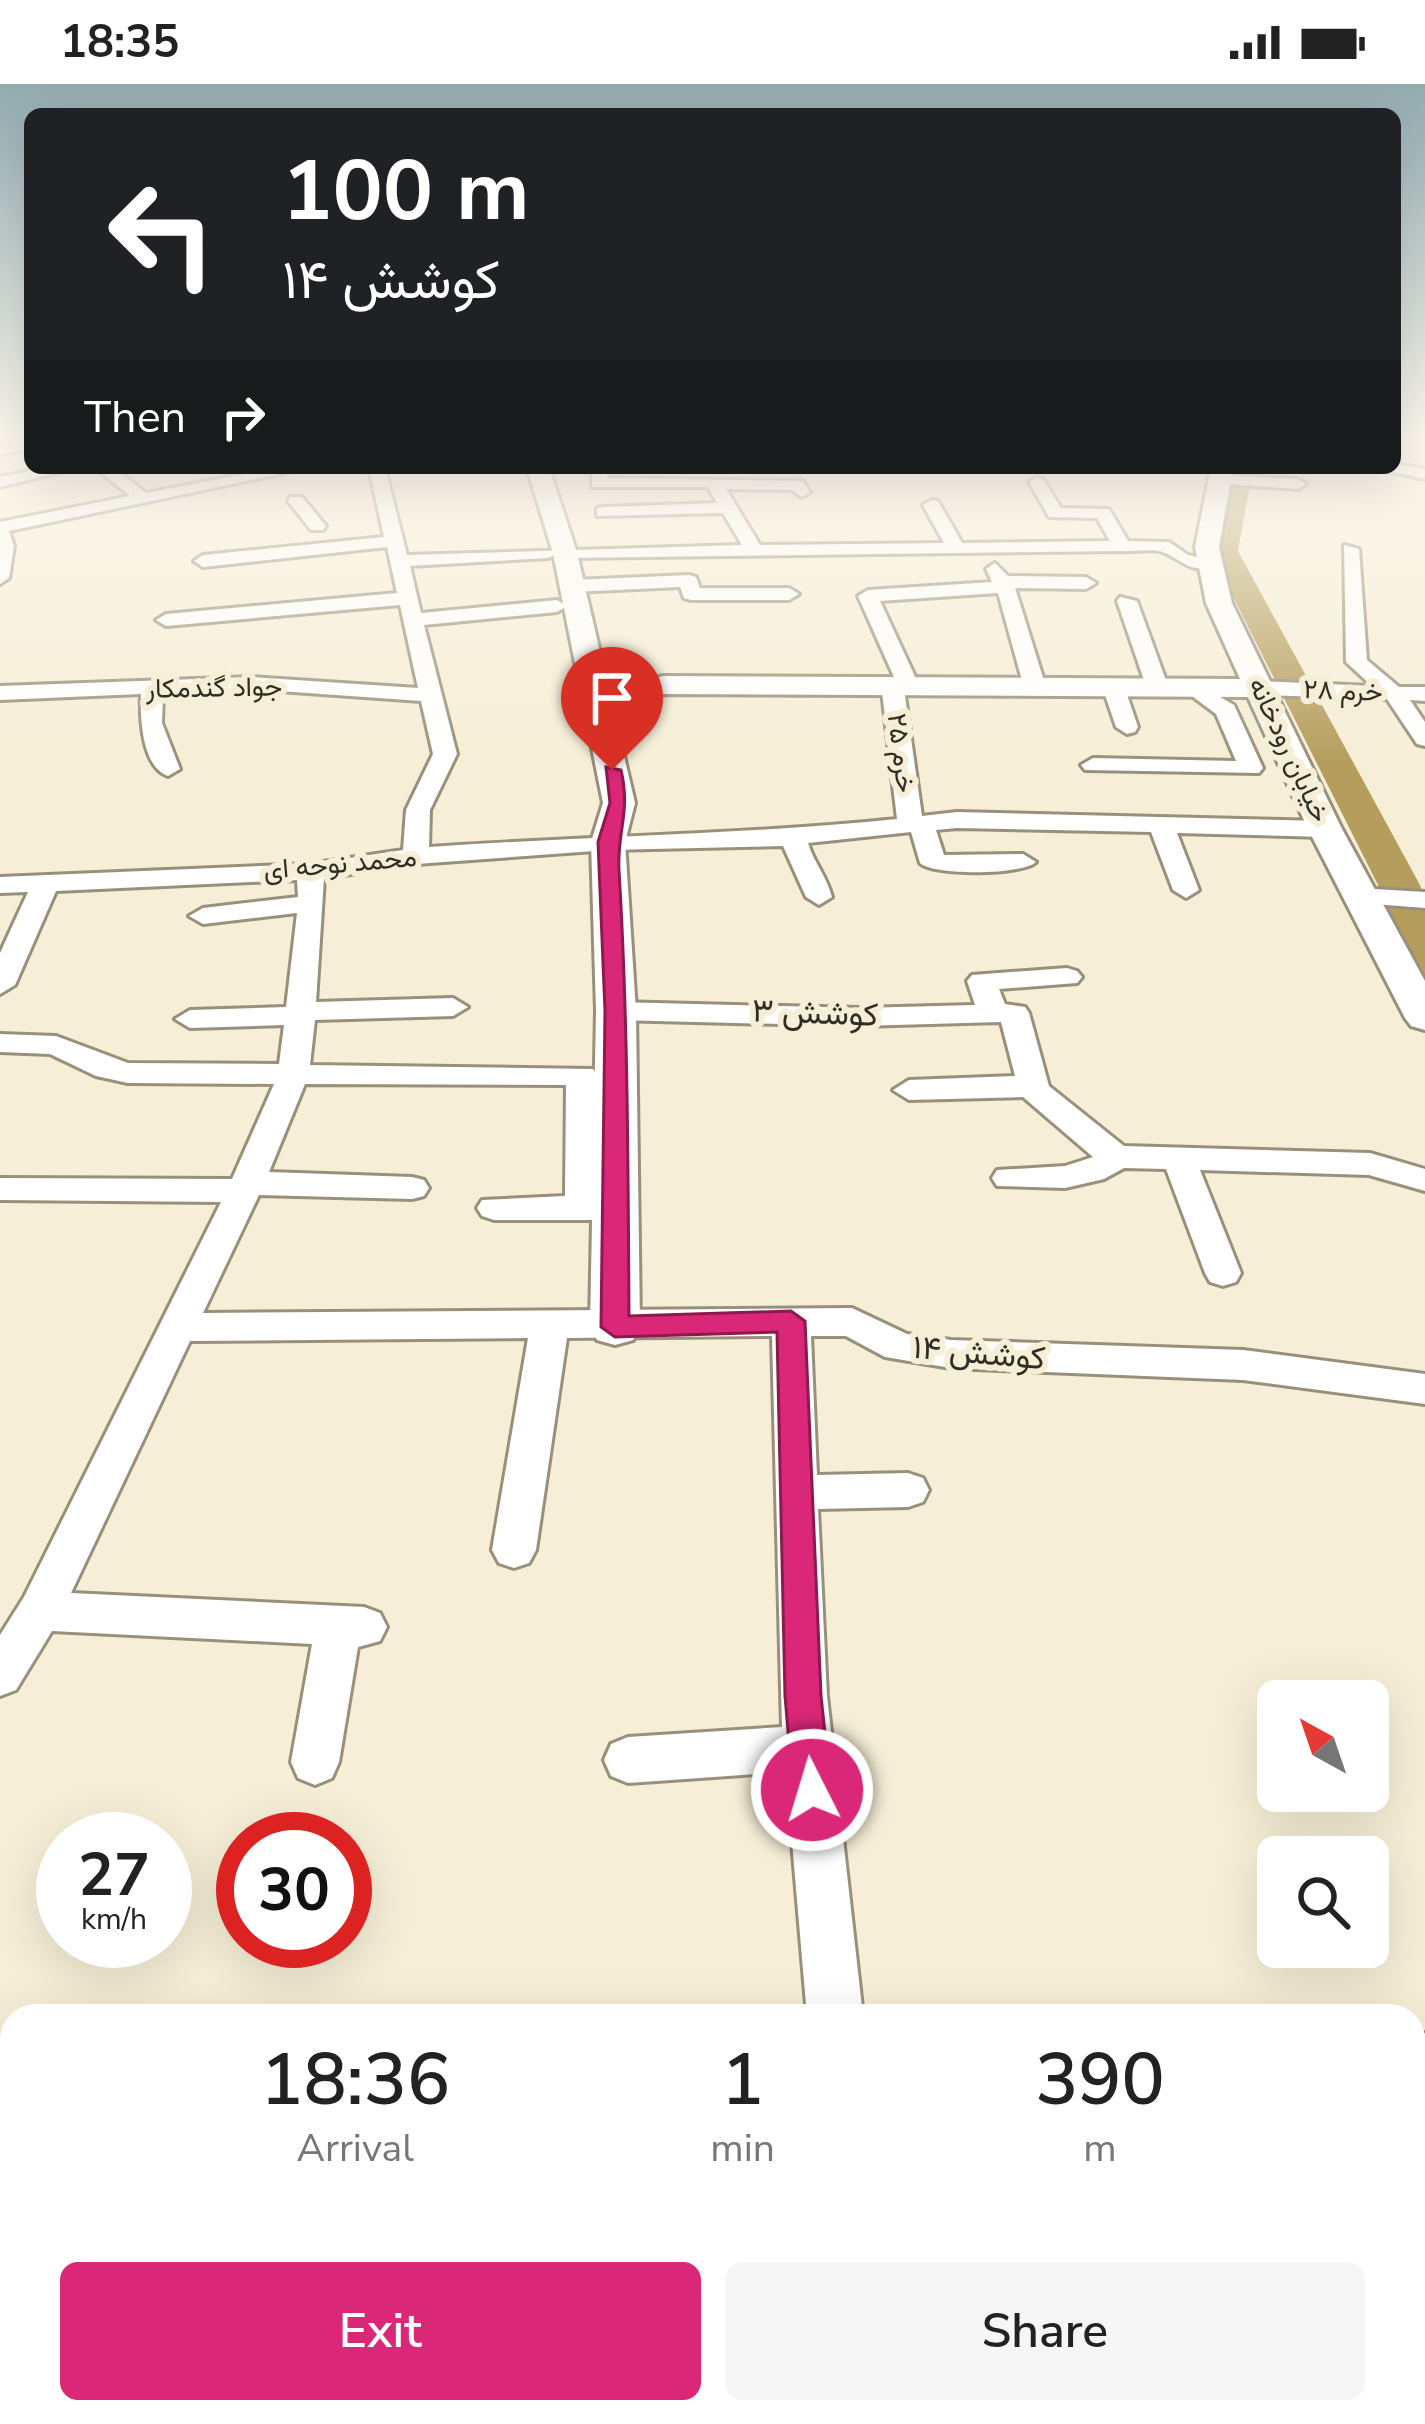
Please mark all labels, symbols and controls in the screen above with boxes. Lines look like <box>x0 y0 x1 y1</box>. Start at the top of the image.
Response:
text: 18:35 <box>60 12 179 73</box>
text: 100 m <box>282 134 530 249</box>
icon: left <box>84 156 240 312</box>
text: کوشش ۱۴ <box>282 243 500 317</box>
icon: right <box>210 384 276 450</box>
text: Then <box>84 387 186 448</box>
pin <box>561 647 663 770</box>
icon: arrive <box>579 665 645 731</box>
street label: جواد گندمکار <box>145 668 282 708</box>
street label: خرم ۲۸ <box>1303 671 1383 711</box>
street label: خیابان رودخانه <box>1239 672 1339 828</box>
street label: خرم ۲۵ <box>878 711 924 795</box>
street label: محمد نوحه ای <box>262 839 418 889</box>
street label: کوشش ۳ <box>751 988 879 1038</box>
street label: کوشش ۱۴ <box>911 1325 1047 1381</box>
north arrow <box>1257 1680 1389 1812</box>
map controls <box>1257 1680 1389 1968</box>
position arrow <box>749 1727 875 1853</box>
speed limit sign: 30 <box>216 1812 372 1968</box>
text: 27 <box>78 1834 150 1916</box>
button: search <box>1257 1836 1389 1968</box>
text: km/h <box>81 1899 147 1940</box>
text: 18:36 <box>260 2031 450 2129</box>
text: 1 <box>721 2031 764 2129</box>
text: 390 <box>1035 2031 1165 2129</box>
text: Arrival <box>297 2122 414 2175</box>
text: min <box>710 2122 775 2175</box>
text: m <box>1083 2122 1117 2175</box>
button: Exit <box>60 2262 701 2400</box>
button: Share <box>725 2262 1365 2400</box>

